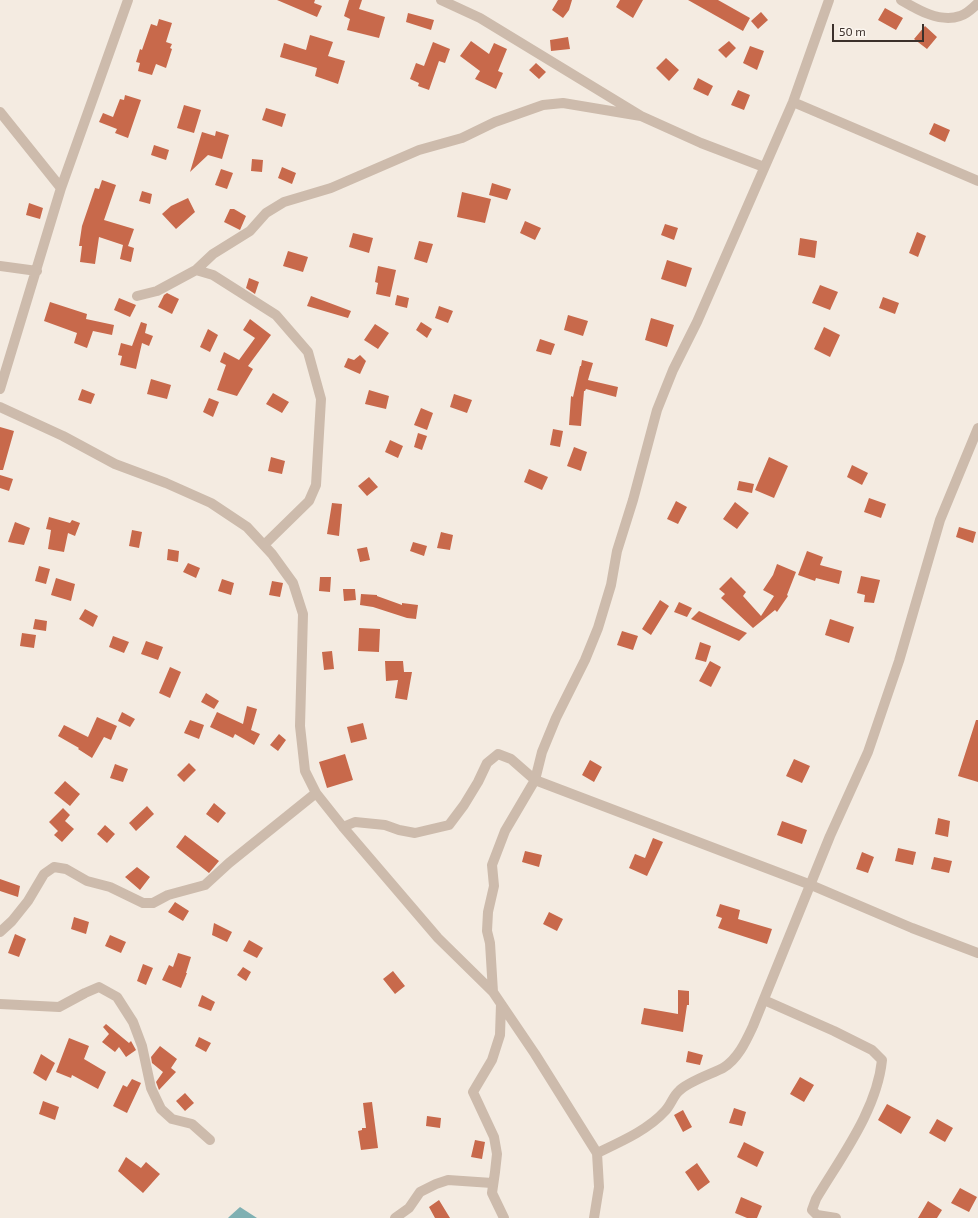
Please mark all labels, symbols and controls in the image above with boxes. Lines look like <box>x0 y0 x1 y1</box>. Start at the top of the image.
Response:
scale bar <box>834 16 926 42</box>
text: 50 m <box>839 24 866 38</box>

